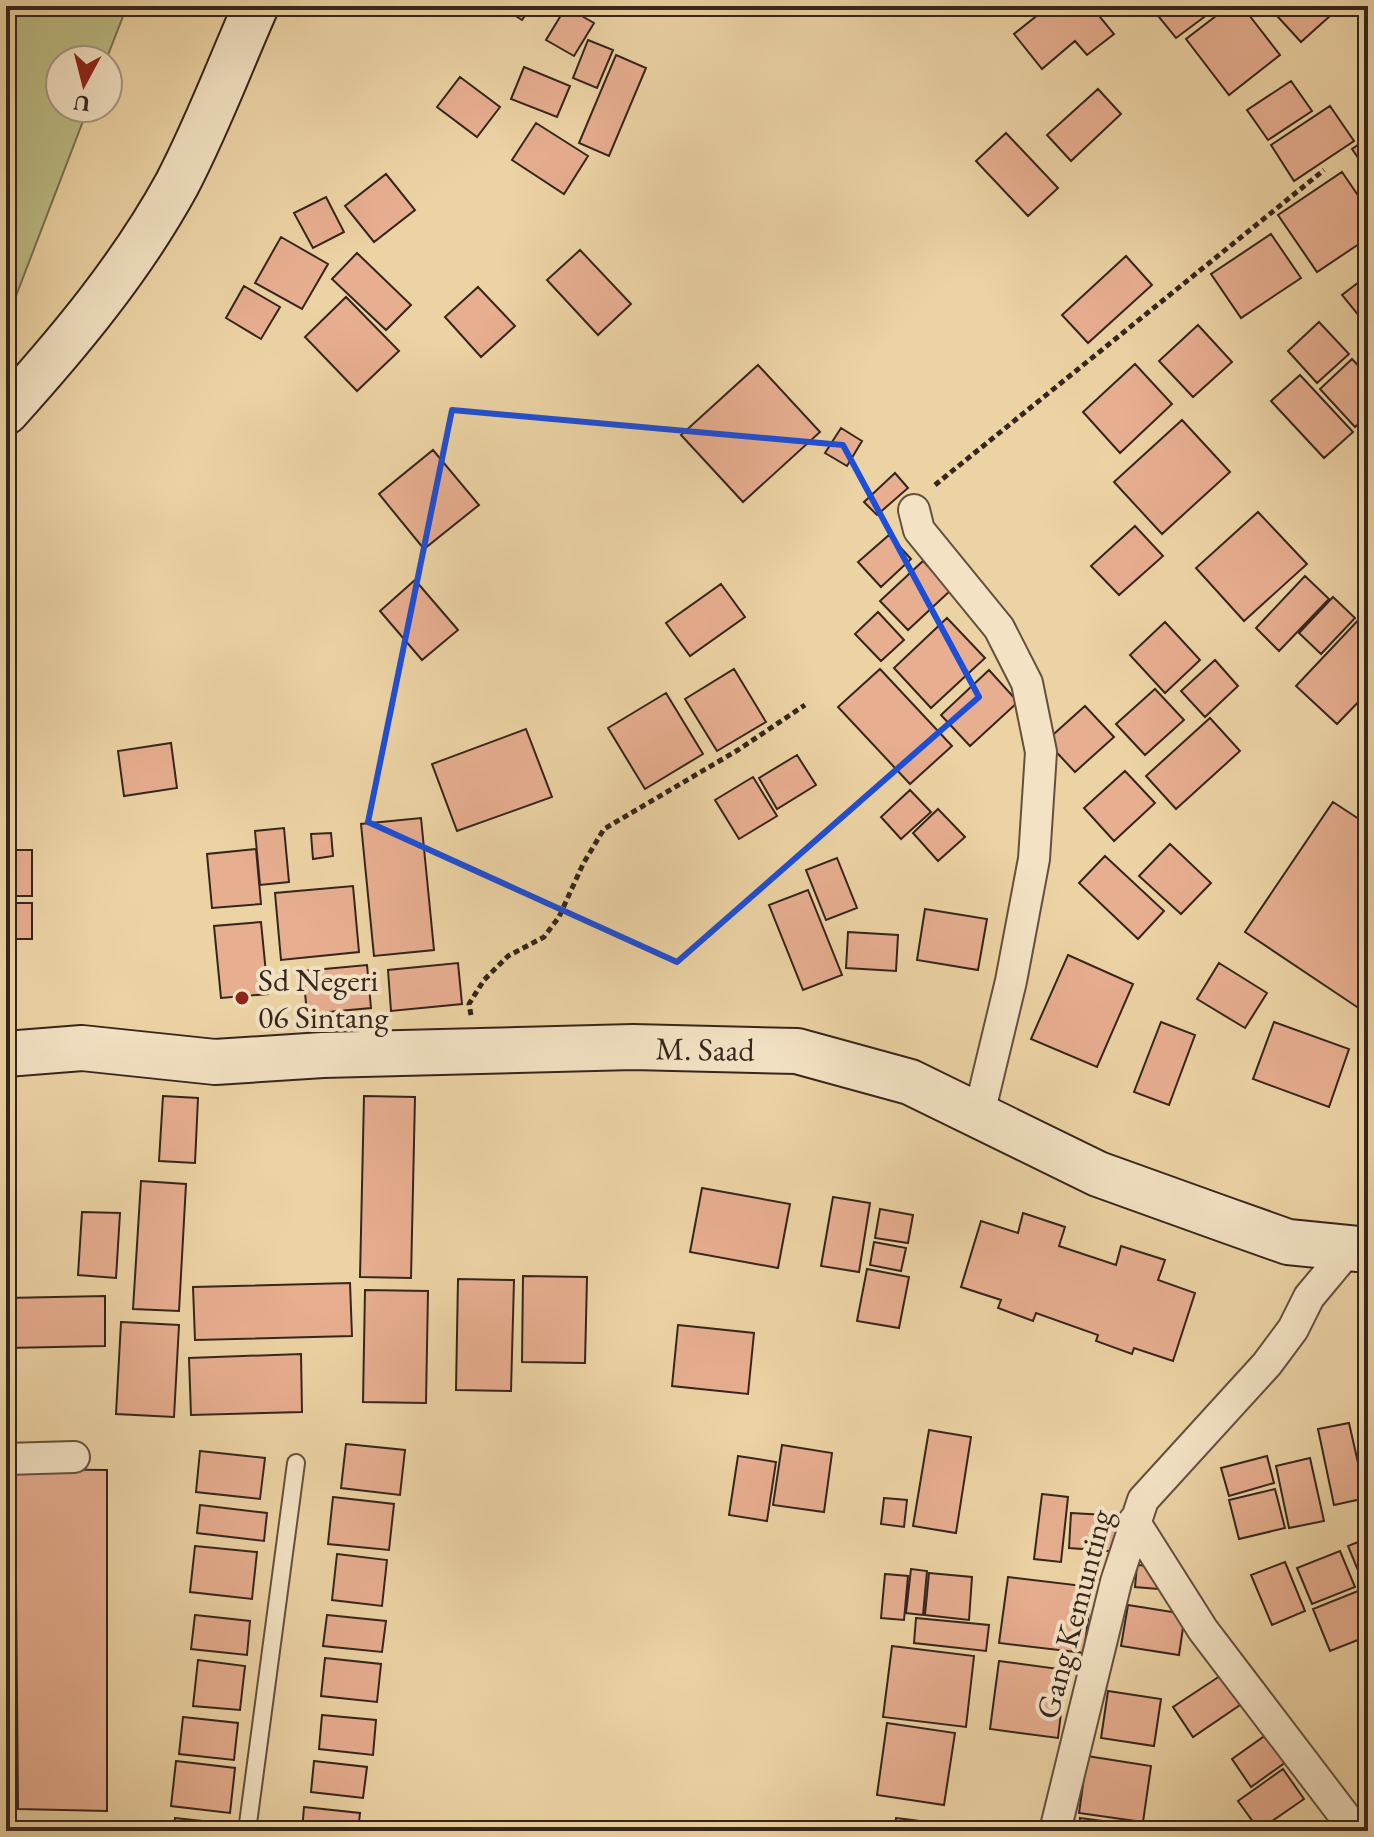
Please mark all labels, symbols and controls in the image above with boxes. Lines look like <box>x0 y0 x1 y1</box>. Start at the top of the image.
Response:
north arrow <box>44 44 124 124</box>
text: U <box>71 88 92 119</box>
place label: Sd Negeri 06 Sintang <box>258 959 389 1038</box>
marker: Sd Negeri 06 Sintang <box>233 989 251 1007</box>
street label: M. Saad <box>655 1027 756 1071</box>
street label: Gang Kemunting <box>1026 1504 1122 1723</box>

